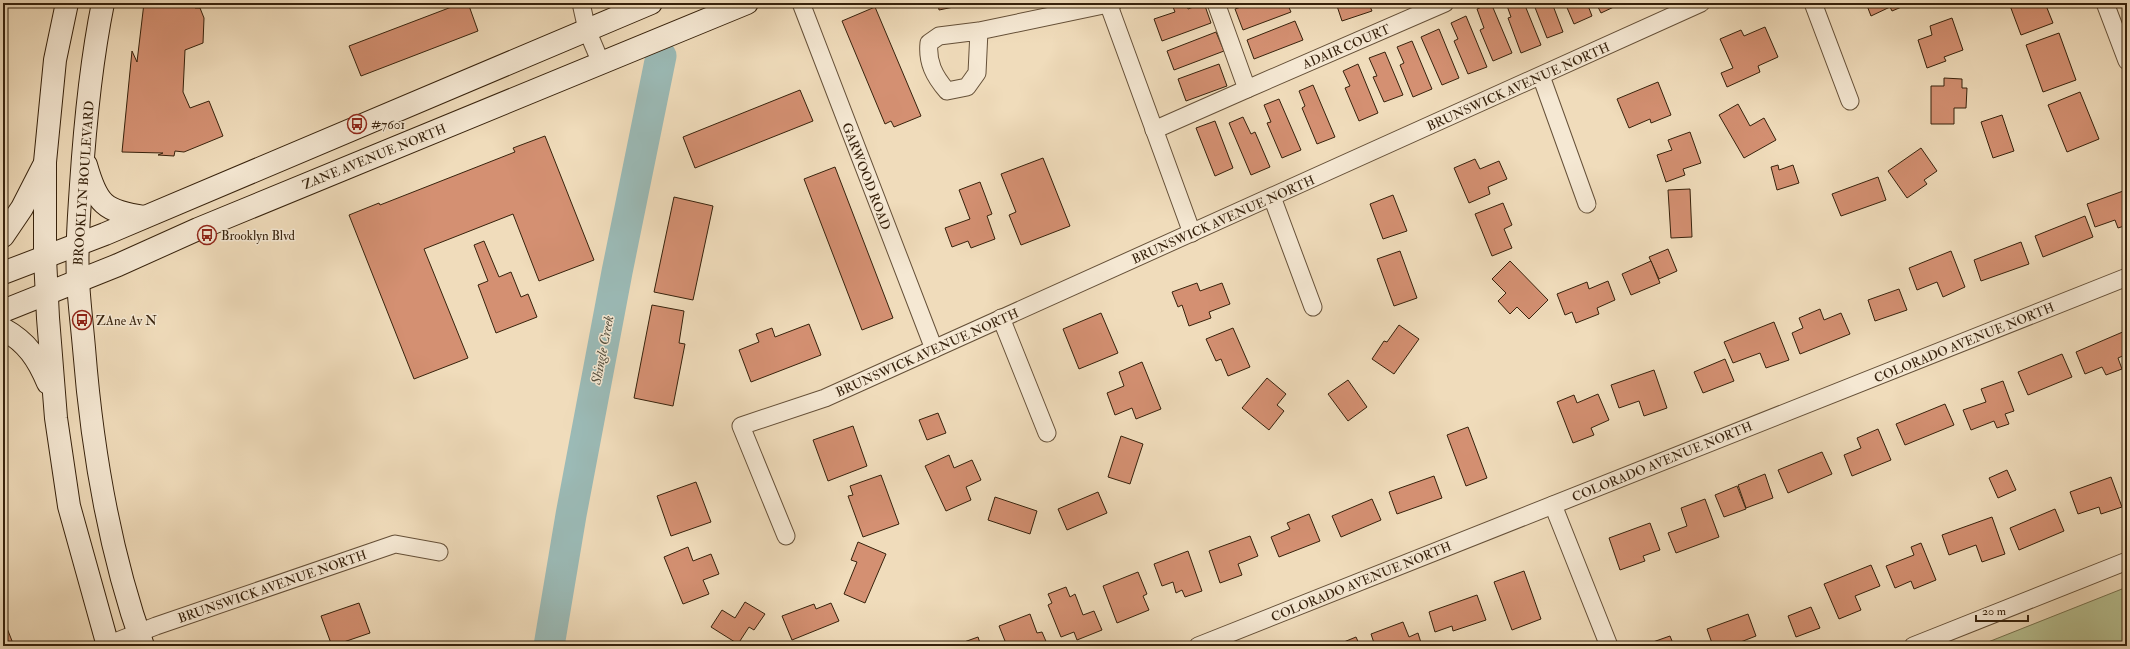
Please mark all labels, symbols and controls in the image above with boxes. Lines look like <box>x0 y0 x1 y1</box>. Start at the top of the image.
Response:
street label: ADAIR COURT <box>1299 21 1393 73</box>
street label: BRUNSWICK AVENUE NORTH <box>1424 39 1613 135</box>
street label: BROOKLYN BOULEVARD <box>70 100 98 266</box>
bus stop icon: #7601 <box>346 113 368 135</box>
place label: #7601 <box>371 117 405 133</box>
street label: ZANE AVENUE NORTH <box>300 121 449 193</box>
street label: GARWOOD ROAD <box>838 121 894 232</box>
street label: BRUNSWICK AVENUE NORTH <box>1129 172 1318 268</box>
bus stop icon: Brooklyn Blvd <box>196 224 218 246</box>
place label: Brooklyn Blvd <box>221 228 296 245</box>
street label: COLORADO AVENUE NORTH <box>1872 299 2057 387</box>
street label: BRUNSWICK AVENUE NORTH <box>833 305 1022 401</box>
bus stop icon: ZAne Av N <box>71 309 93 331</box>
place label: ZAne Av N <box>96 313 157 329</box>
water label: Shingle Creek <box>587 314 618 387</box>
street label: COLORADO AVENUE NORTH <box>1570 418 1755 506</box>
street label: COLORADO AVENUE NORTH <box>1269 538 1454 626</box>
street label: BRUNSWICK AVENUE NORTH <box>176 547 369 627</box>
scale bar <box>1976 597 2028 623</box>
text: 20 m <box>1982 604 2007 619</box>

